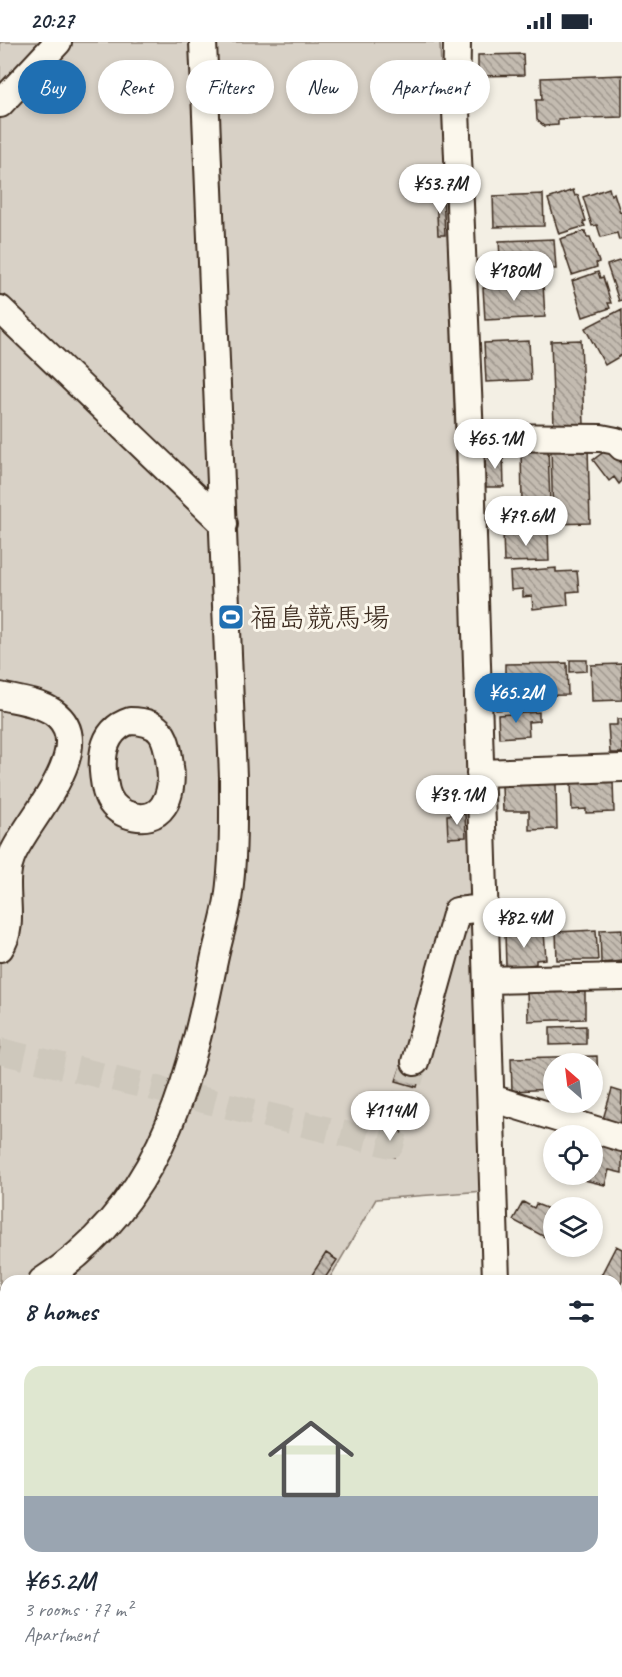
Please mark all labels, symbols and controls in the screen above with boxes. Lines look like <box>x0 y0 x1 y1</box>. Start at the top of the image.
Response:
text: 20:27 <box>30 7 74 35</box>
chip: Buy <box>18 60 86 114</box>
chip: Rent <box>98 60 174 114</box>
chip: Filters <box>186 60 274 114</box>
chip: New <box>286 60 358 114</box>
chip: Apartment <box>370 60 490 114</box>
pin: ¥53.7M <box>391 164 489 215</box>
text: ¥53.7M <box>413 171 467 196</box>
pin: ¥180M <box>472 251 556 302</box>
text: ¥180M <box>489 258 539 283</box>
pin: ¥65.1M <box>446 419 544 470</box>
text: ¥65.1M <box>468 426 522 451</box>
pin: ¥79.6M <box>477 496 575 547</box>
text: ¥79.6M <box>499 503 553 528</box>
place label: 福島競馬場 <box>250 600 390 635</box>
sports icon: 福島競馬場 <box>216 602 246 632</box>
pin: ¥65.2M <box>467 673 565 724</box>
text: ¥65.2M <box>489 680 543 705</box>
pin: ¥39.1M <box>408 775 506 826</box>
text: ¥39.1M <box>430 782 484 807</box>
pin: ¥82.4M <box>475 898 573 949</box>
text: ¥82.4M <box>497 905 551 930</box>
north arrow <box>543 1053 603 1113</box>
map controls <box>543 1053 603 1257</box>
pin: ¥114M <box>348 1091 432 1142</box>
text: ¥114M <box>365 1098 415 1123</box>
button: locate <box>543 1125 603 1185</box>
button: layers <box>543 1197 603 1257</box>
text: 8 homes <box>24 1295 97 1328</box>
icon: filters <box>565 1295 598 1328</box>
icon: home <box>257 1405 365 1513</box>
text: ¥65.2M <box>24 1564 95 1597</box>
text: 3 rooms · 77 m² <box>24 1597 132 1622</box>
text: Apartment <box>24 1622 97 1647</box>

